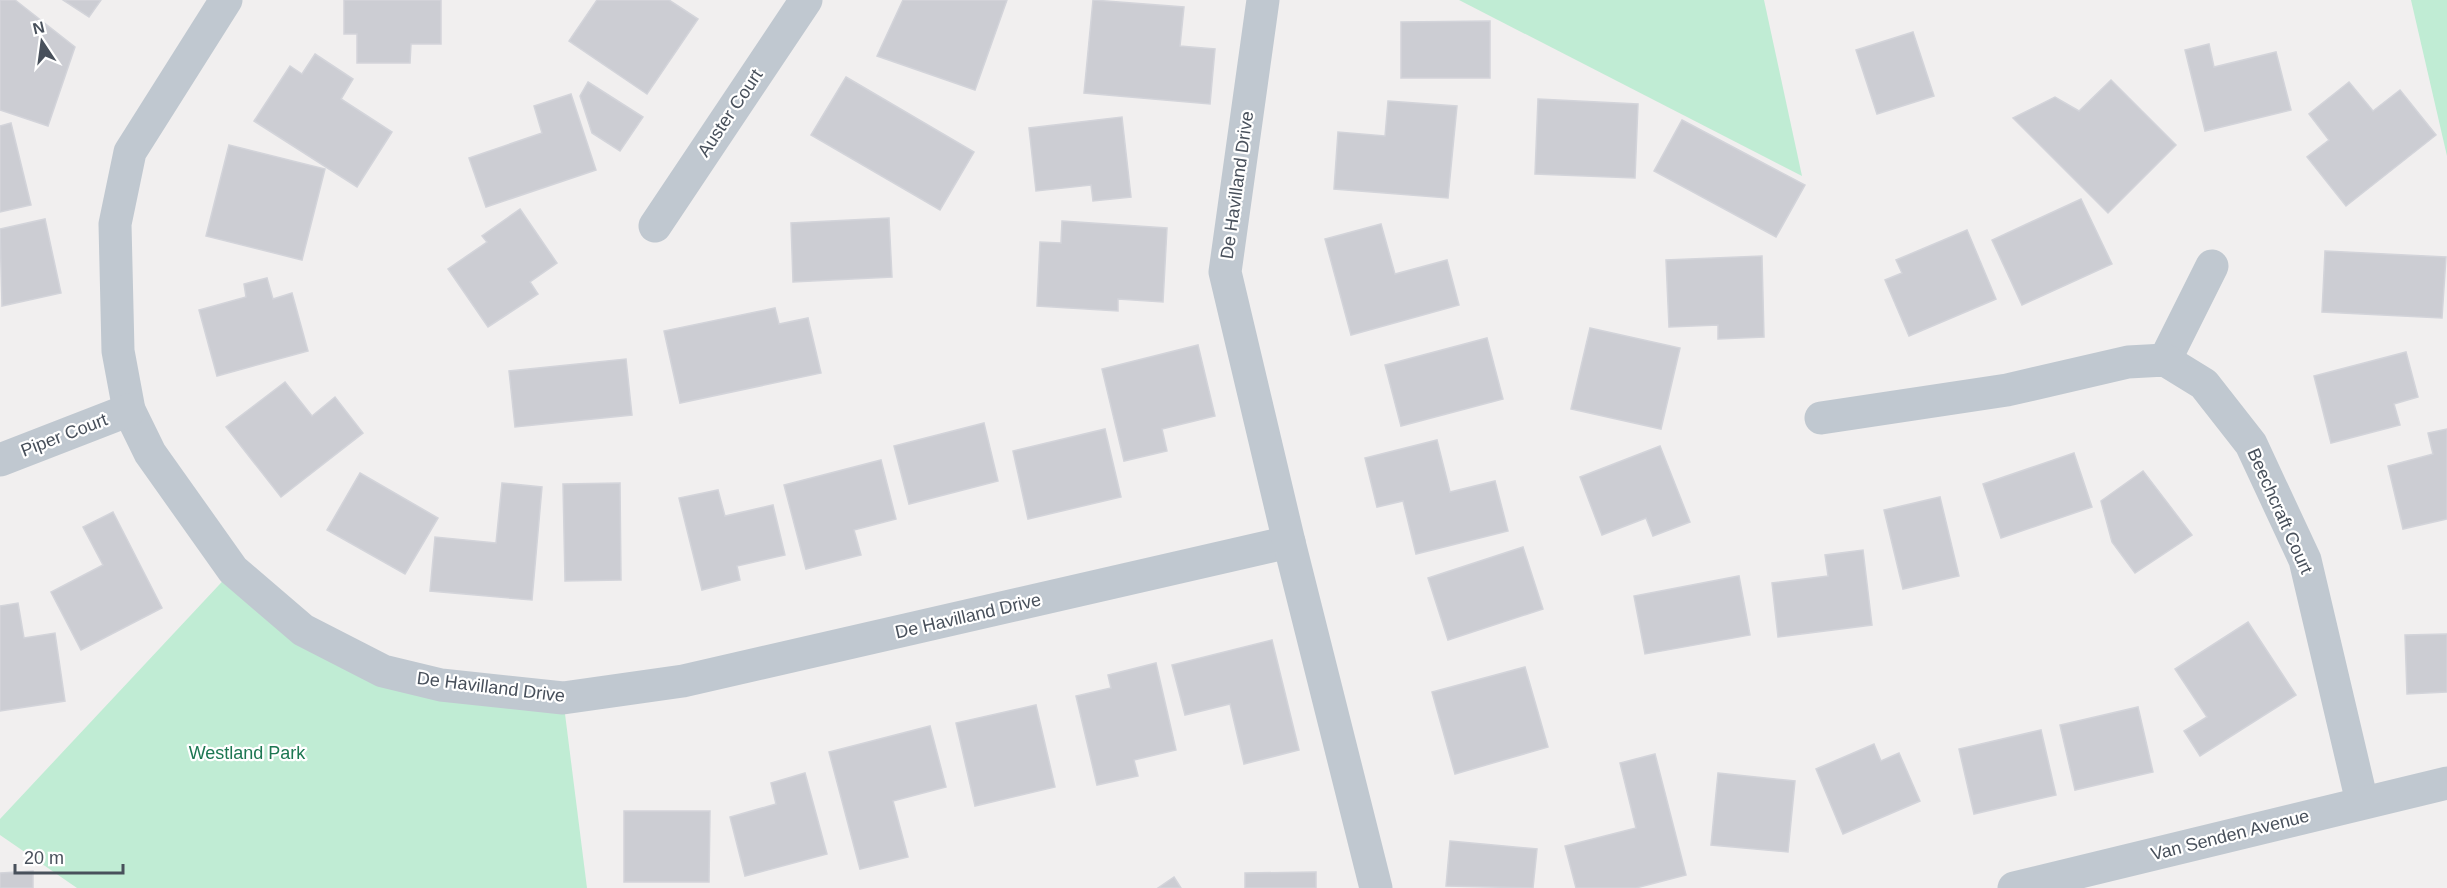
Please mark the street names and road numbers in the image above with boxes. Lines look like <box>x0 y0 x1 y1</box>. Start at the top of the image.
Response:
street label: Auster Court <box>693 66 767 160</box>
street label: De Havilland Drive <box>1217 110 1257 260</box>
street label: Piper Court <box>18 409 110 461</box>
street label: Beechcraft Court <box>2243 445 2317 577</box>
street label: De Havilland Drive <box>893 589 1043 643</box>
street label: De Havilland Drive <box>416 668 566 706</box>
street label: Van Senden Avenue <box>2149 806 2311 864</box>

